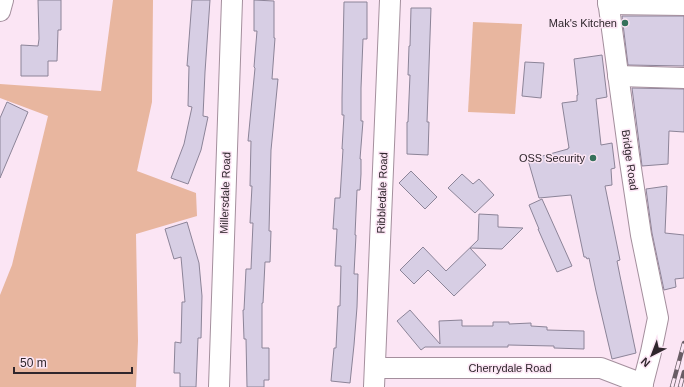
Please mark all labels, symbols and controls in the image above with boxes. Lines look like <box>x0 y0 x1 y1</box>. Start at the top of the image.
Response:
place label: Mak's Kitchen <box>549 17 617 29</box>
marker: Mak's Kitchen <box>620 18 630 28</box>
street label: Bridge Road <box>620 129 640 191</box>
street label: Millersdale Road <box>218 152 232 234</box>
street label: Ribbledale Road <box>375 152 389 234</box>
place label: OSS Security <box>519 152 585 164</box>
marker: OSS Security <box>588 153 598 163</box>
north arrow <box>632 335 672 375</box>
scale bar <box>14 349 132 375</box>
text: N <box>638 355 652 370</box>
text: 50 m <box>20 356 47 370</box>
street label: Cherrydale Road <box>468 362 552 374</box>

